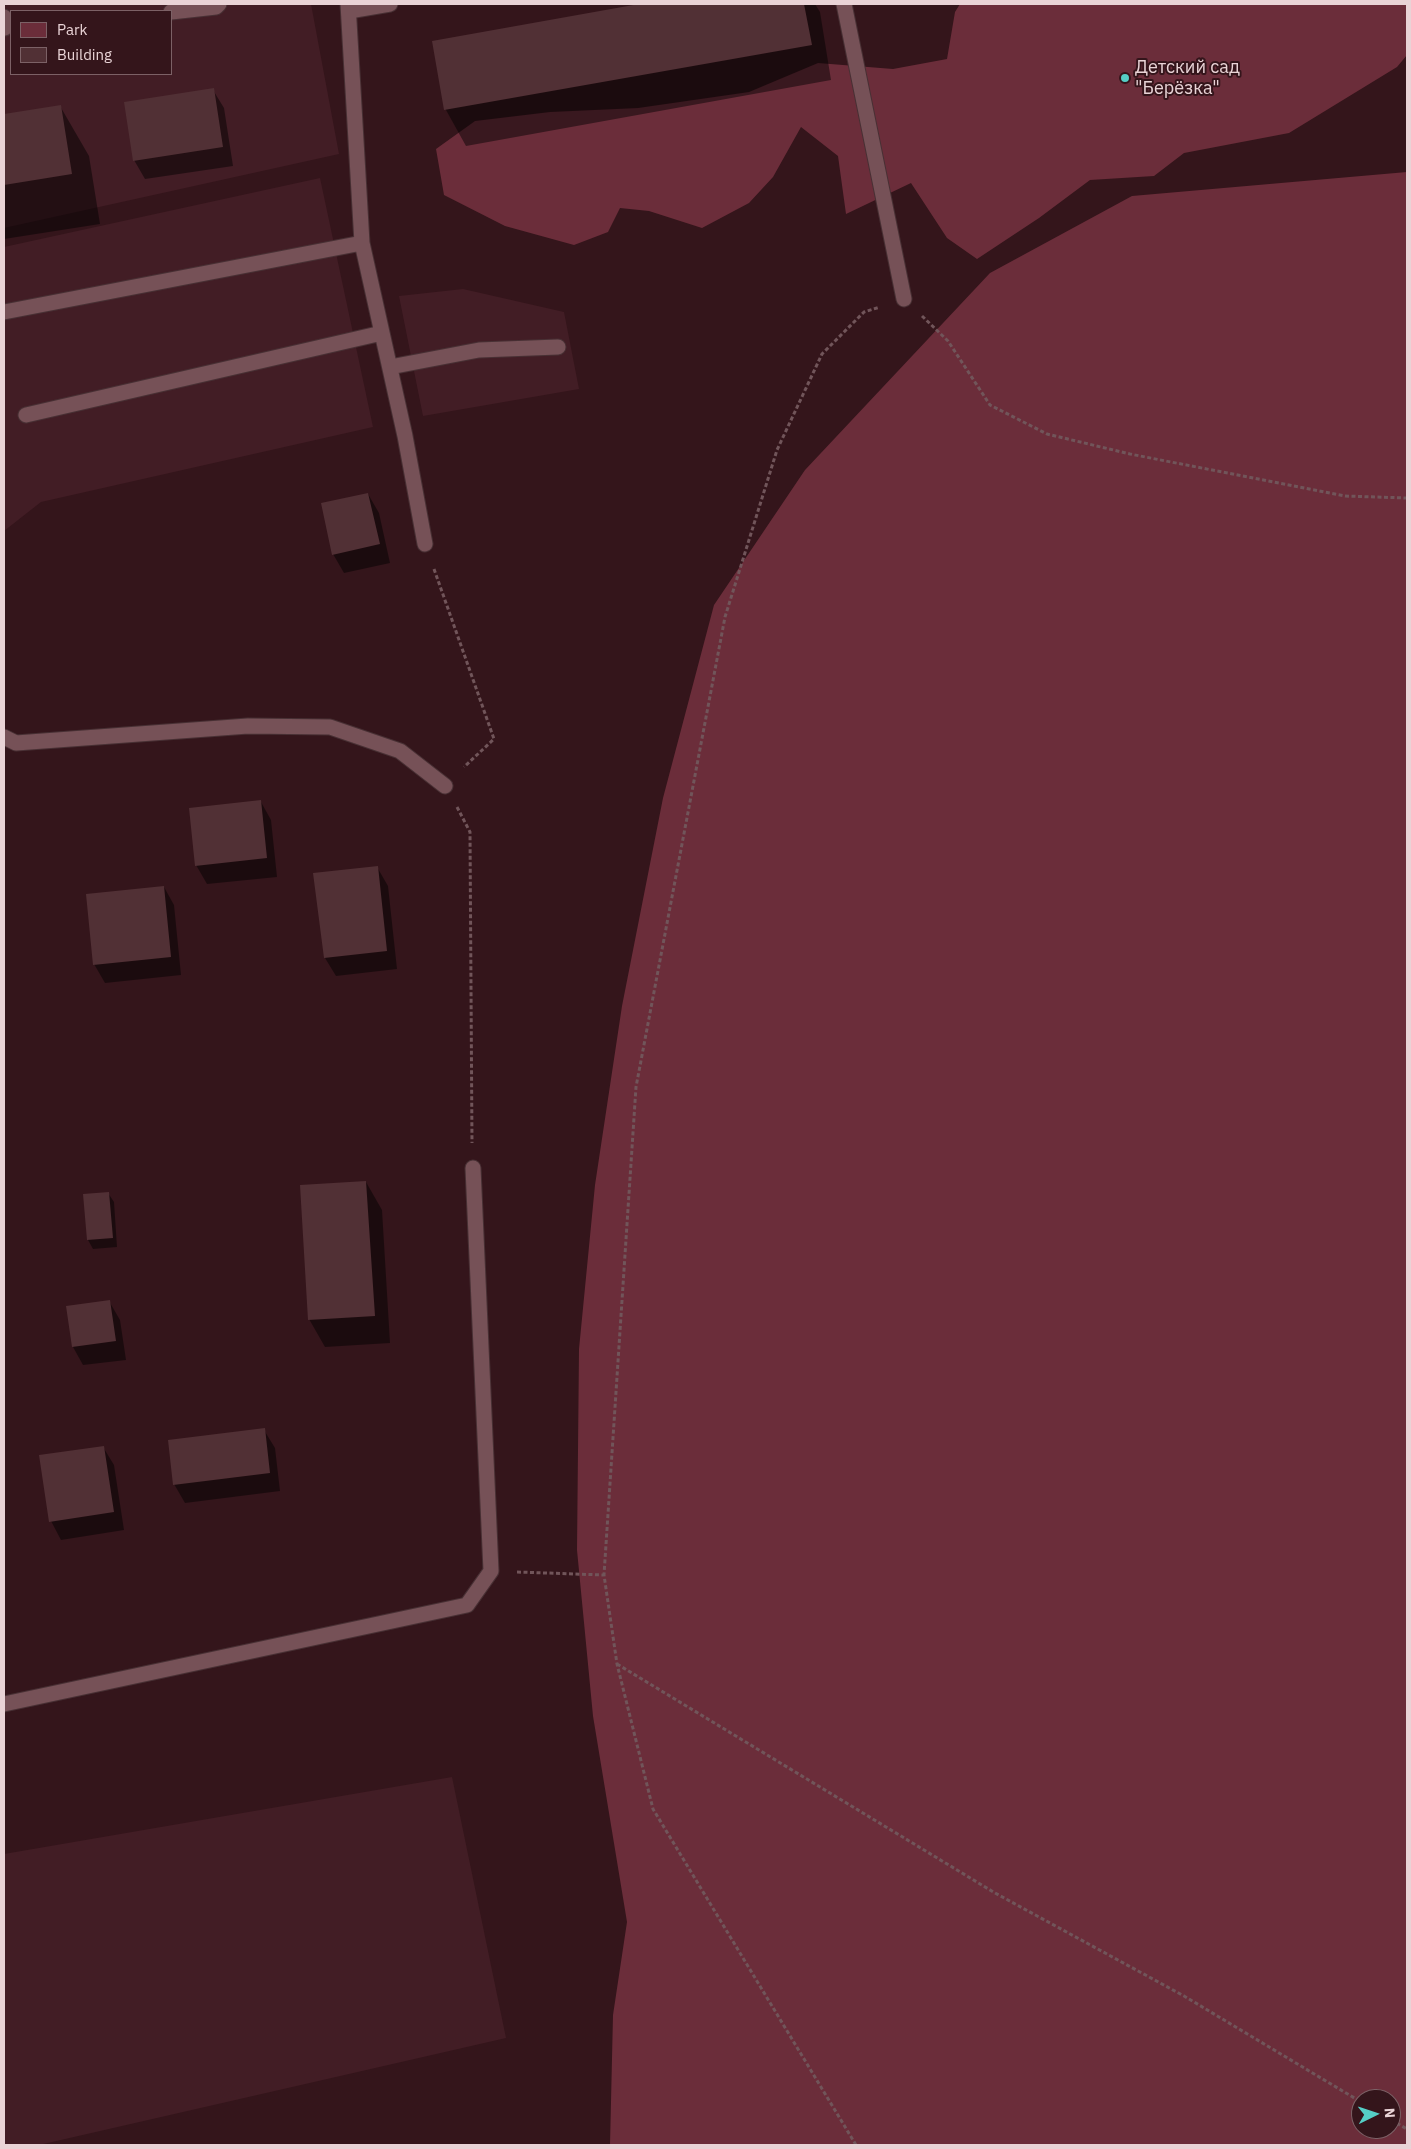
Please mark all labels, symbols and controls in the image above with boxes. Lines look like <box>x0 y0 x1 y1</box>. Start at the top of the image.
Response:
legend <box>10 10 172 75</box>
text: Park <box>57 20 87 39</box>
text: Building <box>57 45 112 64</box>
place label: Детский сад "Берёзка" <box>1135 57 1240 100</box>
marker: Детский сад "Берёзка" <box>1119 72 1131 84</box>
north arrow <box>1351 2089 1401 2139</box>
text: N <box>1381 2107 1399 2119</box>

